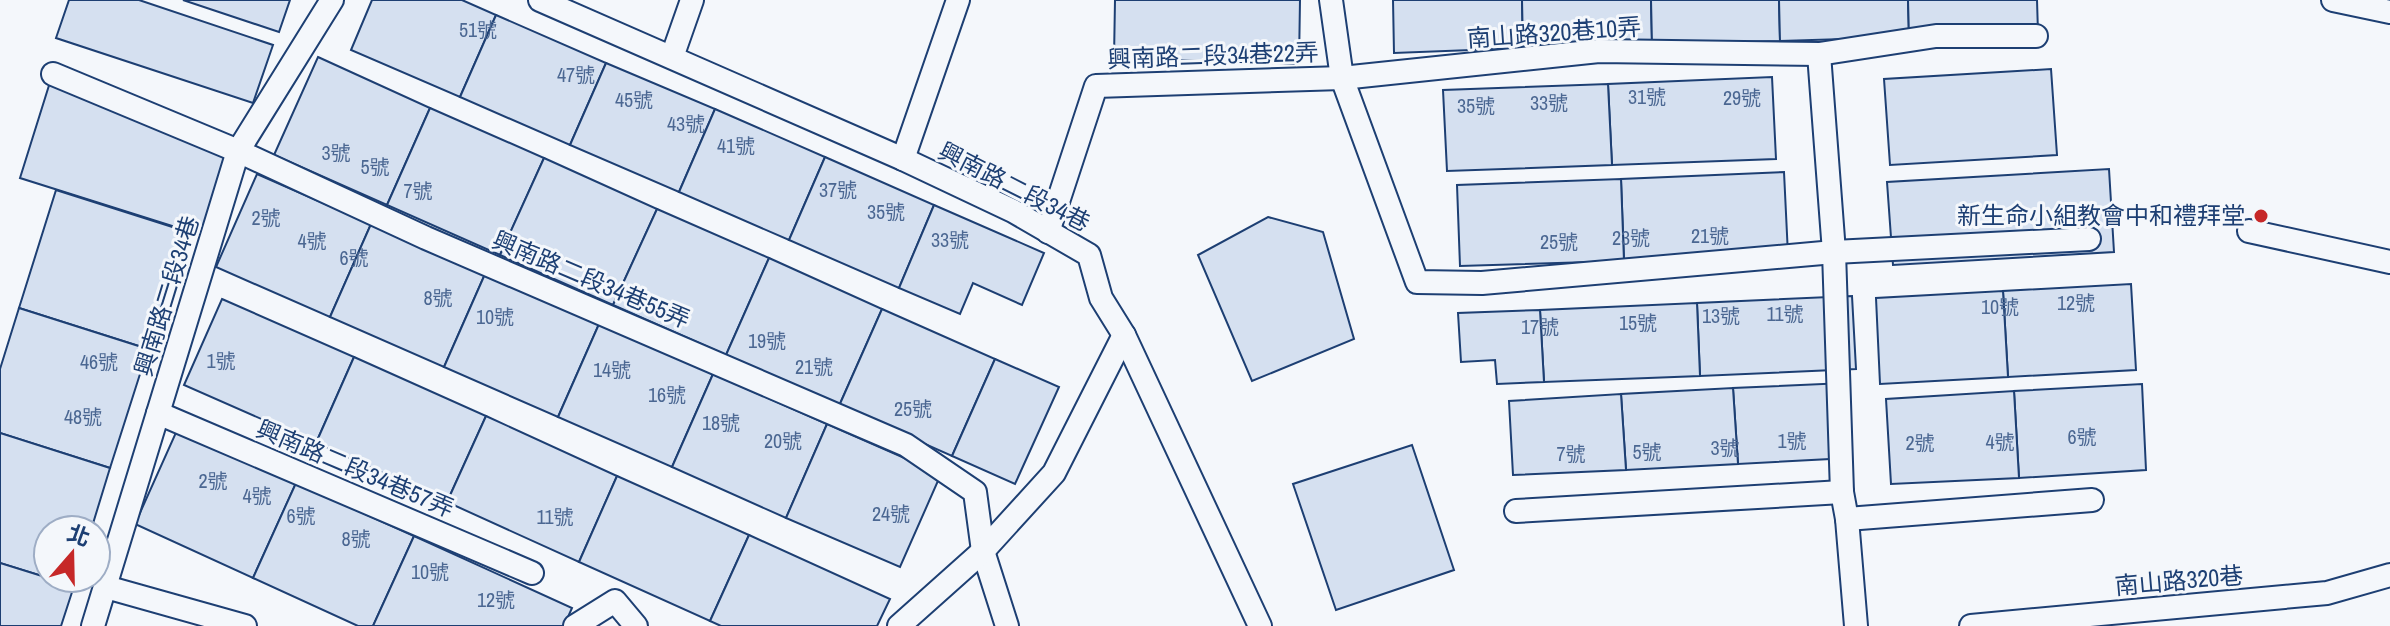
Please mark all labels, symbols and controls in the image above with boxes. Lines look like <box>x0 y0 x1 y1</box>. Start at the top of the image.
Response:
street label: 南山路320巷10弄 <box>1466 10 1642 54</box>
house number: 51號 <box>459 16 497 43</box>
street label: 興南路二段34巷22弄 <box>1107 35 1319 75</box>
house number: 47號 <box>557 61 595 88</box>
house number: 31號 <box>1628 83 1666 110</box>
house number: 29號 <box>1723 84 1761 111</box>
house number: 45號 <box>615 86 653 113</box>
house number: 33號 <box>1530 89 1568 116</box>
house number: 35號 <box>1457 92 1495 119</box>
house number: 43號 <box>667 110 705 137</box>
house number: 41號 <box>717 132 755 159</box>
street label: 興南路二段34巷 <box>933 134 1096 238</box>
house number: 3號 <box>321 139 351 166</box>
house number: 5號 <box>360 153 390 180</box>
house number: 37號 <box>819 176 857 203</box>
house number: 7號 <box>403 177 433 204</box>
house number: 35號 <box>867 198 905 225</box>
place label: 新生命小組教會中和禮拜堂 <box>1957 199 2245 231</box>
house number: 2號 <box>251 204 281 231</box>
marker: 新生命小組教會中和禮拜堂 <box>2252 207 2270 225</box>
street label: 興南路二段34巷 <box>126 212 206 380</box>
house number: 21號 <box>1691 222 1729 249</box>
street label: 興南路二段34巷55弄 <box>488 223 695 335</box>
house number: 23號 <box>1612 224 1650 251</box>
house number: 33號 <box>931 226 969 253</box>
house number: 4號 <box>297 227 327 254</box>
house number: 25號 <box>1540 228 1578 255</box>
house number: 6號 <box>339 244 369 271</box>
house number: 8號 <box>423 284 453 311</box>
house number: 12號 <box>2057 289 2095 316</box>
house number: 10號 <box>1981 293 2019 320</box>
house number: 11號 <box>1766 300 1804 327</box>
house number: 13號 <box>1702 302 1740 329</box>
house number: 10號 <box>476 303 514 330</box>
house number: 15號 <box>1619 309 1657 336</box>
house number: 17號 <box>1521 313 1559 340</box>
house number: 19號 <box>748 327 786 354</box>
house number: 1號 <box>206 347 236 374</box>
house number: 46號 <box>80 348 118 375</box>
house number: 21號 <box>795 353 833 380</box>
house number: 14號 <box>593 356 631 383</box>
house number: 16號 <box>648 381 686 408</box>
house number: 25號 <box>894 395 932 422</box>
house number: 48號 <box>64 403 102 430</box>
house number: 18號 <box>702 409 740 436</box>
street label: 興南路二段34巷57弄 <box>252 412 459 524</box>
house number: 6號 <box>2067 423 2097 450</box>
house number: 20號 <box>764 427 802 454</box>
house number: 1號 <box>1777 427 1807 454</box>
house number: 4號 <box>1985 428 2015 455</box>
house number: 2號 <box>1905 429 1935 456</box>
house number: 3號 <box>1710 434 1740 461</box>
house number: 5號 <box>1632 438 1662 465</box>
house number: 7號 <box>1556 440 1586 467</box>
house number: 2號 <box>198 467 228 494</box>
house number: 4號 <box>242 482 272 509</box>
house number: 24號 <box>872 500 910 527</box>
house number: 6號 <box>286 502 316 529</box>
house number: 11號 <box>536 503 574 530</box>
north arrow <box>32 514 112 594</box>
text: 北 <box>63 517 94 553</box>
house number: 8號 <box>341 525 371 552</box>
house number: 10號 <box>411 558 449 585</box>
street label: 南山路320巷 <box>2113 558 2244 602</box>
house number: 12號 <box>477 586 515 613</box>

